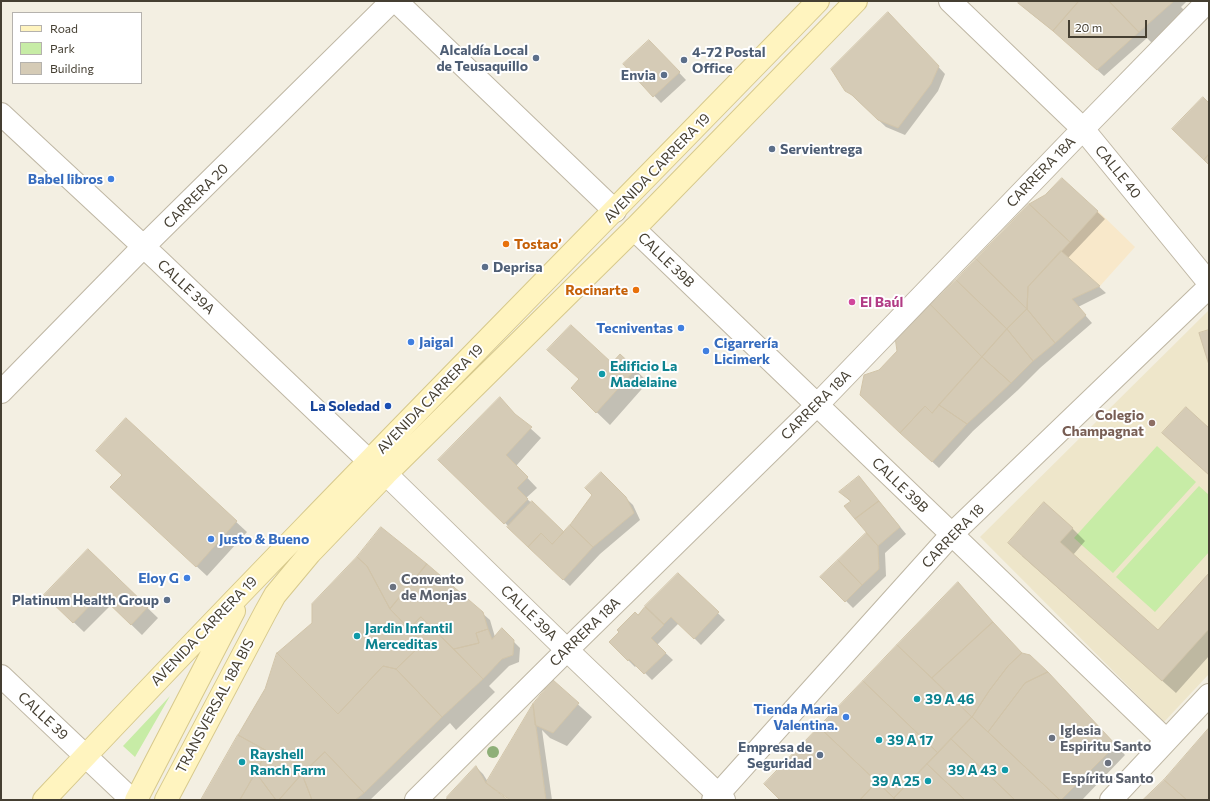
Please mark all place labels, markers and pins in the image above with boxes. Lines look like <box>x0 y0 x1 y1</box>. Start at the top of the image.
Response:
place label: Alcaldía Local de Teusaquillo <box>436 42 528 74</box>
place label: 4-72 Postal Office <box>692 44 766 76</box>
marker: Alcaldía Local de Teusaquillo <box>531 53 541 63</box>
marker: 4-72 Postal Office <box>679 55 689 65</box>
place label: Envia <box>621 67 656 83</box>
marker: Envia <box>659 70 669 80</box>
place label: Servientrega <box>780 141 862 157</box>
marker: Servientrega <box>767 144 777 154</box>
place label: Babel libros <box>28 171 103 187</box>
marker: Babel libros <box>106 174 116 184</box>
place label: Tostao’ <box>514 236 562 252</box>
marker: Tostao’ <box>501 239 511 249</box>
place label: Deprisa <box>493 259 543 275</box>
marker: Deprisa <box>480 262 490 272</box>
place label: Rocinarte <box>565 282 628 298</box>
marker: Rocinarte <box>631 285 641 295</box>
place label: El Baúl <box>860 294 903 310</box>
marker: El Baúl <box>847 297 857 307</box>
place label: Tecniventas <box>596 320 673 336</box>
marker: Tecniventas <box>676 323 686 333</box>
place label: Jaigal <box>419 334 454 350</box>
place label: Cigarrería Licimerk <box>714 335 778 368</box>
marker: Jaigal <box>406 337 416 347</box>
marker: Cigarrería Licimerk <box>701 346 711 356</box>
place label: Edificio La Madelaine <box>610 358 677 390</box>
marker: Edificio La Madelaine <box>597 369 607 379</box>
place label: La Soledad <box>310 398 380 414</box>
marker: La Soledad <box>383 401 393 411</box>
place label: Colegio Champagnat <box>1062 407 1144 440</box>
marker: Colegio Champagnat <box>1147 418 1157 428</box>
place label: Justo & Bueno <box>219 531 309 547</box>
marker: Justo & Bueno <box>206 534 216 544</box>
place label: Eloy G <box>138 570 179 586</box>
place label: Convento de Monjas <box>401 571 467 604</box>
marker: Eloy G <box>182 573 192 583</box>
marker: Convento de Monjas <box>388 582 398 592</box>
place label: Platinum Health Group <box>12 592 159 608</box>
marker: Platinum Health Group <box>162 595 172 605</box>
place label: Jardin Infantil Merceditas <box>365 620 452 652</box>
marker: Jardin Infantil Merceditas <box>352 631 362 641</box>
place label: 39 A 46 <box>925 691 974 707</box>
marker: 39 A 46 <box>912 694 922 704</box>
place label: Tienda Maria Valentina. <box>754 701 838 734</box>
marker: Tienda Maria Valentina. <box>841 712 851 722</box>
place label: Iglesia Espiritu Santo <box>1060 722 1151 754</box>
place label: 39 A 17 <box>887 732 933 748</box>
marker: Iglesia Espiritu Santo <box>1047 733 1057 743</box>
marker: 39 A 17 <box>874 735 884 745</box>
place label: Empresa de Seguridad <box>738 739 812 772</box>
place label: Rayshell Ranch Farm <box>250 746 326 778</box>
marker: Empresa de Seguridad <box>815 750 825 760</box>
marker: Rayshell Ranch Farm <box>237 757 247 767</box>
marker: Espíritu Santo <box>1103 758 1113 768</box>
place label: 39 A 43 <box>948 762 997 778</box>
marker: 39 A 43 <box>1000 765 1010 775</box>
place label: Espíritu Santo <box>1062 770 1154 786</box>
place label: 39 A 25 <box>872 773 920 789</box>
marker: 39 A 25 <box>923 776 933 786</box>

